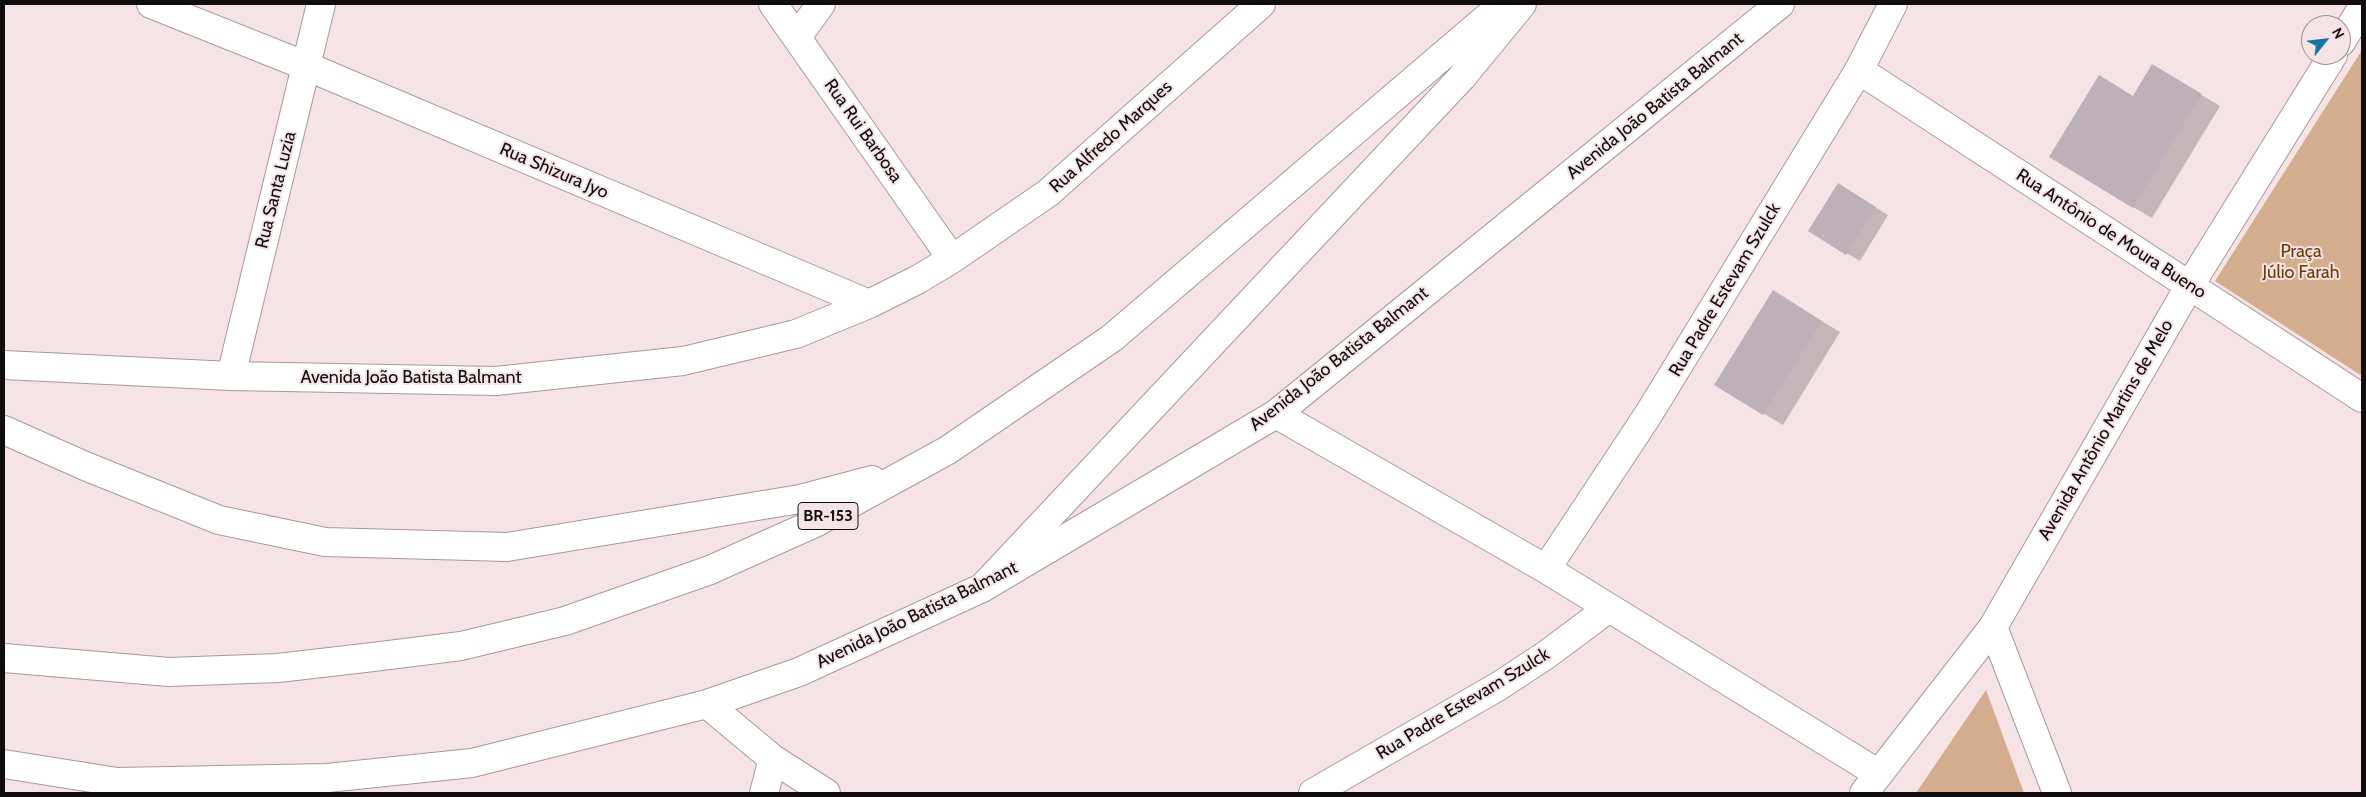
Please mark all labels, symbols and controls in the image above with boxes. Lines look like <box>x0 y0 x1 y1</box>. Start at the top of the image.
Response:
north arrow <box>2301 15 2351 65</box>
text: N <box>2328 25 2349 42</box>
street label: Avenida João Batista Balmant <box>1562 28 1748 184</box>
street label: Rua Rui Barbosa <box>819 75 907 187</box>
street label: Rua Alfredo Marques <box>1045 76 1177 198</box>
street label: Rua Santa Luzia <box>251 129 301 251</box>
street label: Rua Shizura Jyo <box>496 138 612 204</box>
street label: Rua Antônio de Moura Bueno <box>2012 164 2210 304</box>
street label: Rua Padre Estevam Szulck <box>1665 199 1785 381</box>
park label: Praça Júlio Farah <box>2263 241 2339 284</box>
street label: Avenida João Batista Balmant <box>1245 282 1433 436</box>
street label: Avenida Antônio Martins de Melo <box>2034 316 2178 544</box>
street label: Avenida João Batista Balmant <box>300 367 522 389</box>
road number: BR-153 <box>798 502 858 530</box>
street label: Avenida João Batista Balmant <box>813 557 1021 673</box>
street label: Rua Padre Estevam Szulck <box>1372 644 1554 764</box>

